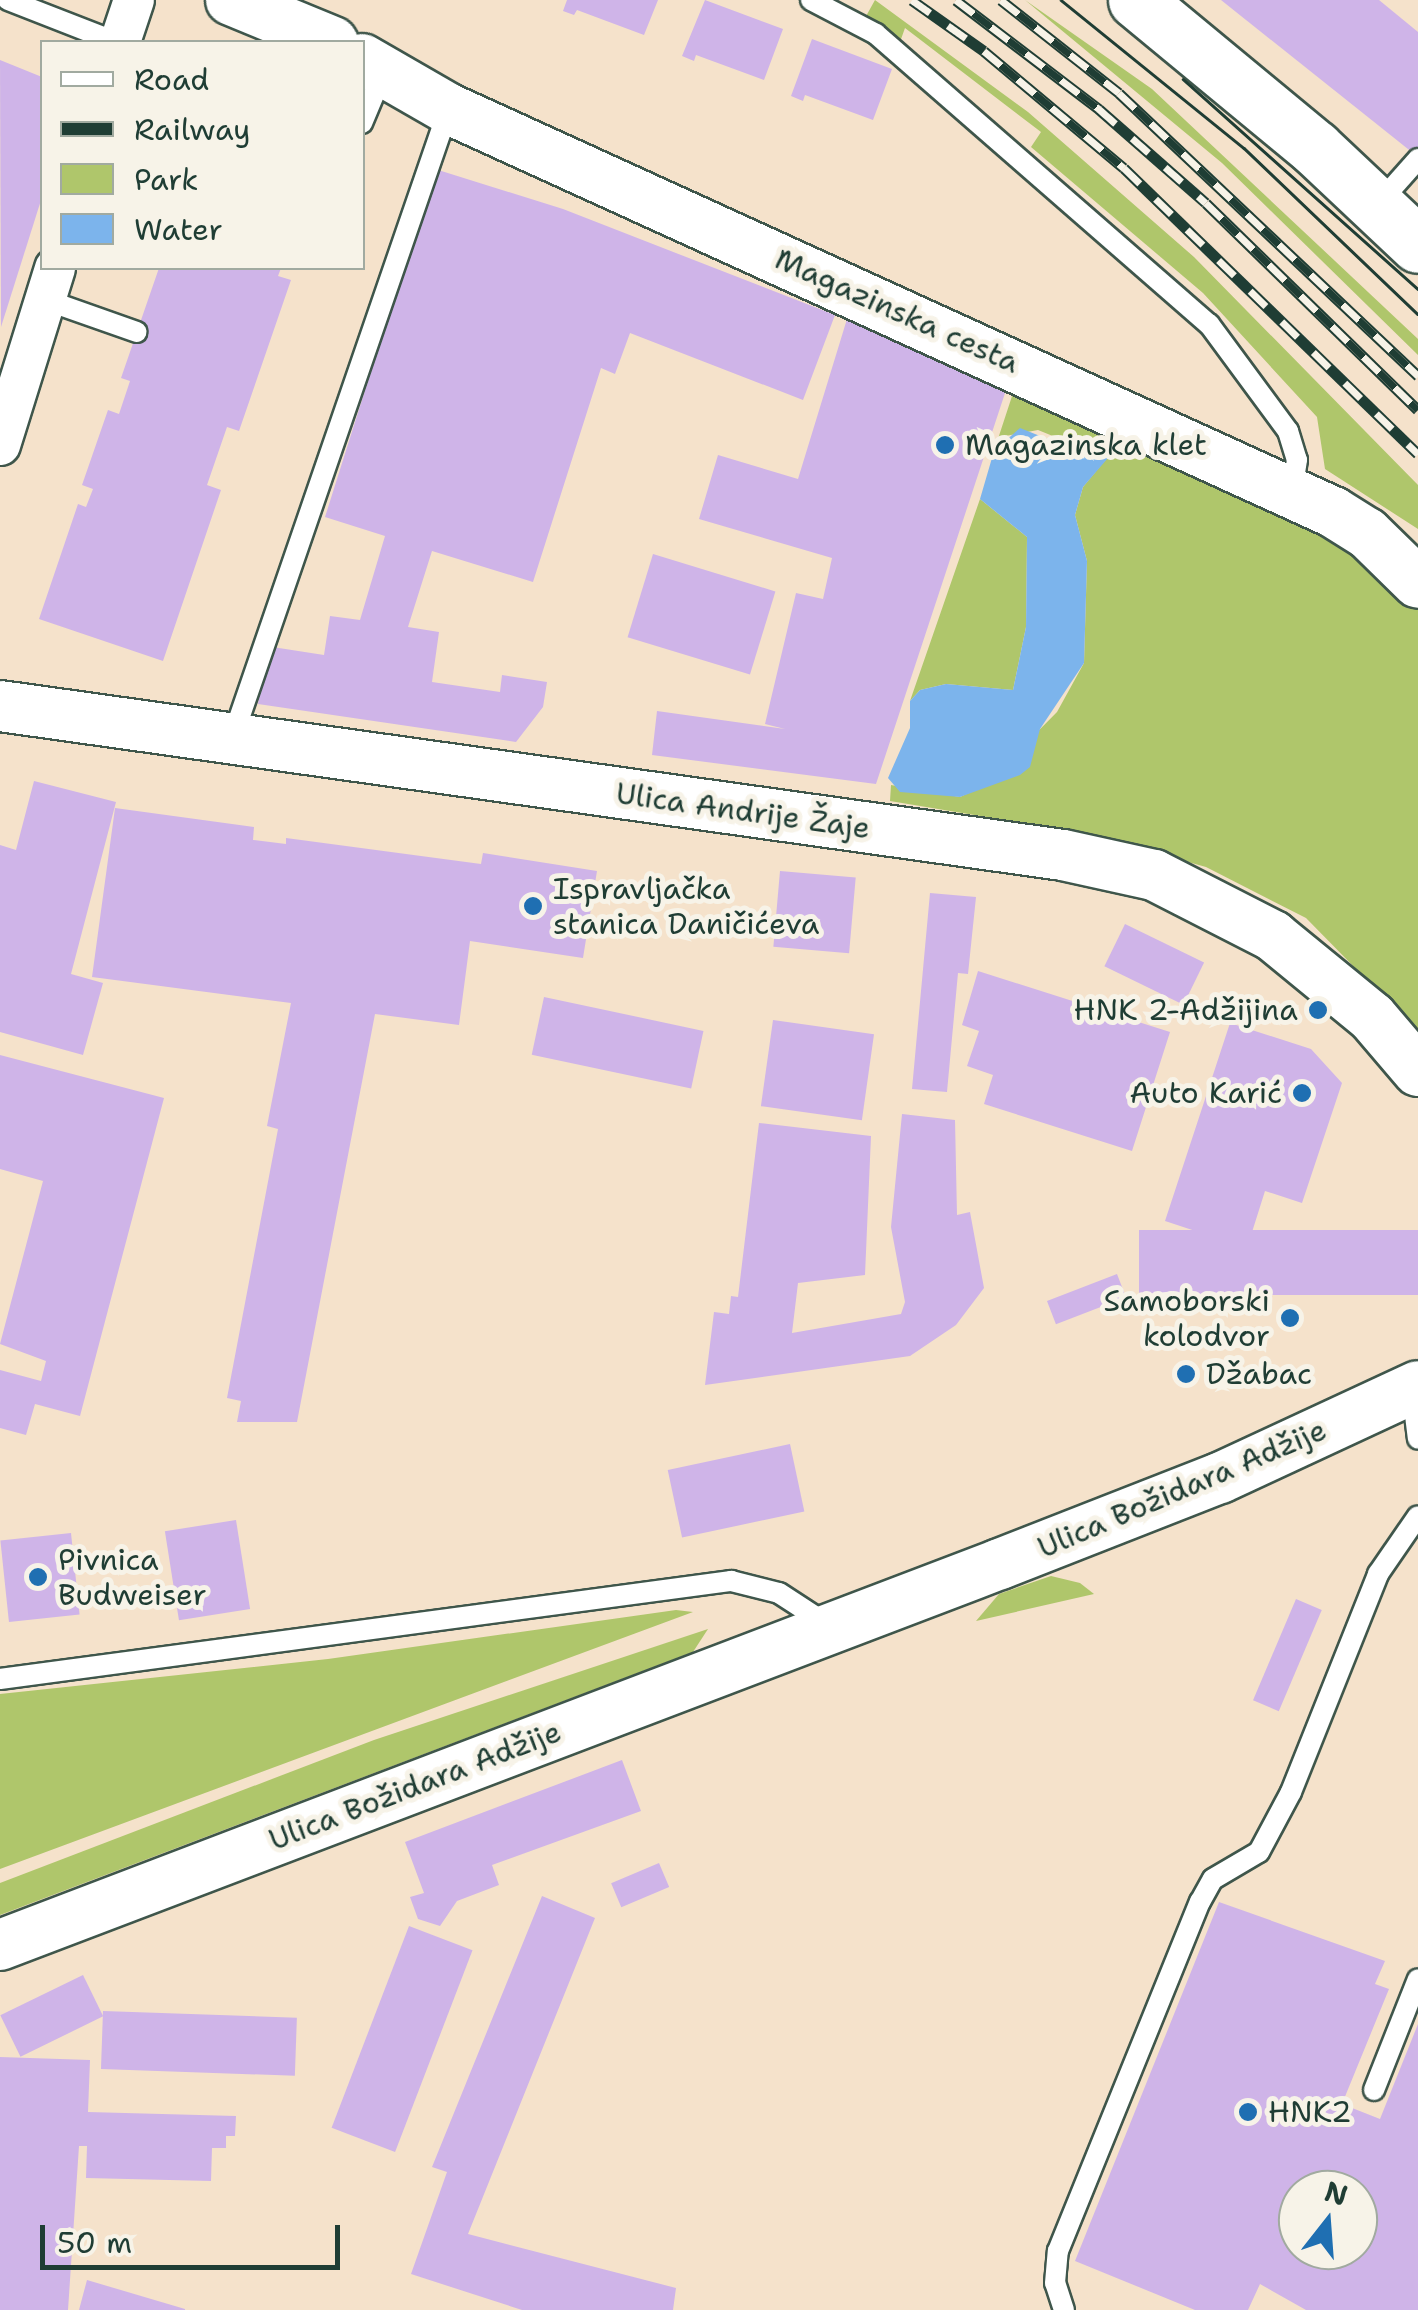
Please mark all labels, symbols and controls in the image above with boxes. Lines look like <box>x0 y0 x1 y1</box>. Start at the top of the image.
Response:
legend <box>40 40 365 270</box>
text: Road <box>134 59 209 100</box>
text: Railway <box>134 109 250 150</box>
text: Park <box>134 159 198 200</box>
text: Water <box>134 209 223 250</box>
street label: Magazinska cesta <box>769 241 1025 381</box>
place label: Magazinska klet <box>965 427 1207 463</box>
marker: Magazinska klet <box>934 434 956 456</box>
street label: Ulica Andrije Žaje <box>614 775 872 847</box>
place label: Ispravljačka stanica Daničićeva <box>553 871 819 942</box>
marker: Ispravljačka stanica Daničićeva <box>522 895 544 917</box>
place label: HNK 2-Adžijina <box>1074 992 1298 1028</box>
marker: HNK 2-Adžijina <box>1307 999 1329 1021</box>
place label: Auto Karić <box>1130 1075 1282 1111</box>
marker: Auto Karić <box>1291 1082 1313 1104</box>
place label: Samoborski kolodvor <box>1104 1283 1270 1354</box>
marker: Samoborski kolodvor <box>1279 1307 1301 1329</box>
place label: Džabac <box>1206 1356 1312 1392</box>
marker: Džabac <box>1175 1363 1197 1385</box>
street label: Ulica Božidara Adžije <box>1032 1412 1332 1566</box>
place label: Pivnica Budweiser <box>58 1542 207 1612</box>
marker: Pivnica Budweiser <box>27 1566 49 1588</box>
street label: Ulica Božidara Adžije <box>264 1714 566 1858</box>
place label: HNK2 <box>1268 2094 1352 2130</box>
marker: HNK2 <box>1237 2101 1259 2123</box>
north arrow <box>1278 2170 1378 2270</box>
text: N <box>1320 2172 1352 2215</box>
scale bar <box>45 2205 345 2267</box>
text: 50 m <box>57 2222 132 2263</box>

